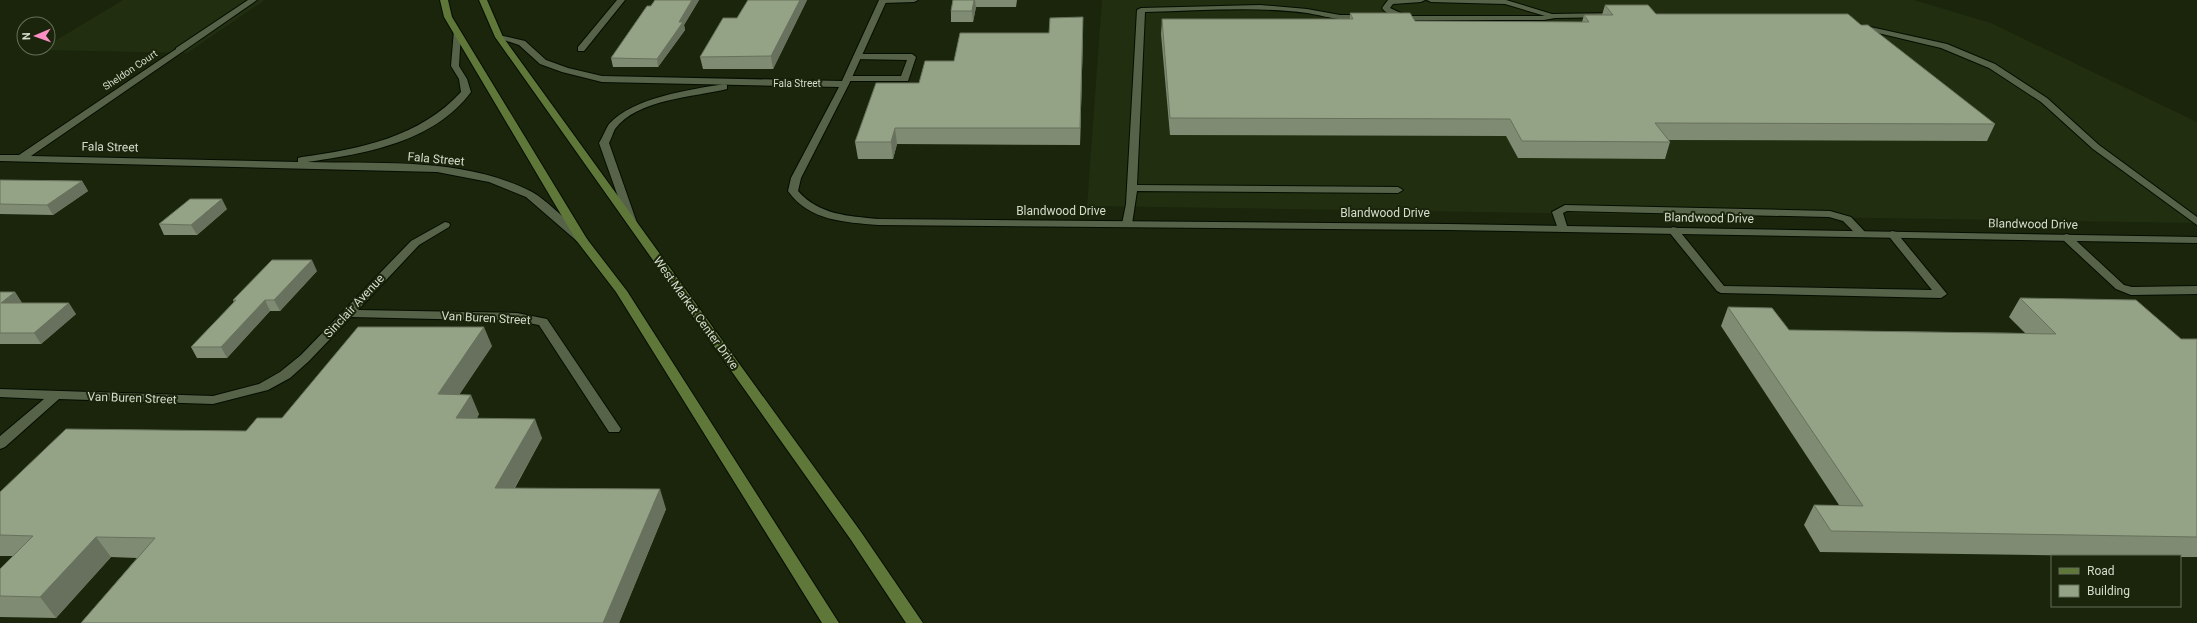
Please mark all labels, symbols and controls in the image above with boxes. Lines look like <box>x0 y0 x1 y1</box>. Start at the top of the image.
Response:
north arrow <box>16 16 56 56</box>
text: N <box>20 32 33 40</box>
street label: Sheldon Court <box>101 48 159 92</box>
street label: Fala Street <box>773 78 821 89</box>
street label: Fala Street <box>81 140 139 154</box>
street label: Fala Street <box>407 150 465 168</box>
street label: Blandwood Drive <box>1016 204 1106 218</box>
street label: Blandwood Drive <box>1340 206 1430 220</box>
street label: Blandwood Drive <box>1664 210 1754 226</box>
street label: Blandwood Drive <box>1988 216 2078 232</box>
street label: West Market Center Drive <box>651 254 741 372</box>
street label: Sinclair Avenue <box>321 271 387 341</box>
street label: Van Buren Street <box>441 309 531 327</box>
street label: Van Buren Street <box>87 389 177 407</box>
legend <box>2051 555 2181 607</box>
text: Road <box>2087 564 2115 578</box>
text: Building <box>2087 584 2130 598</box>

